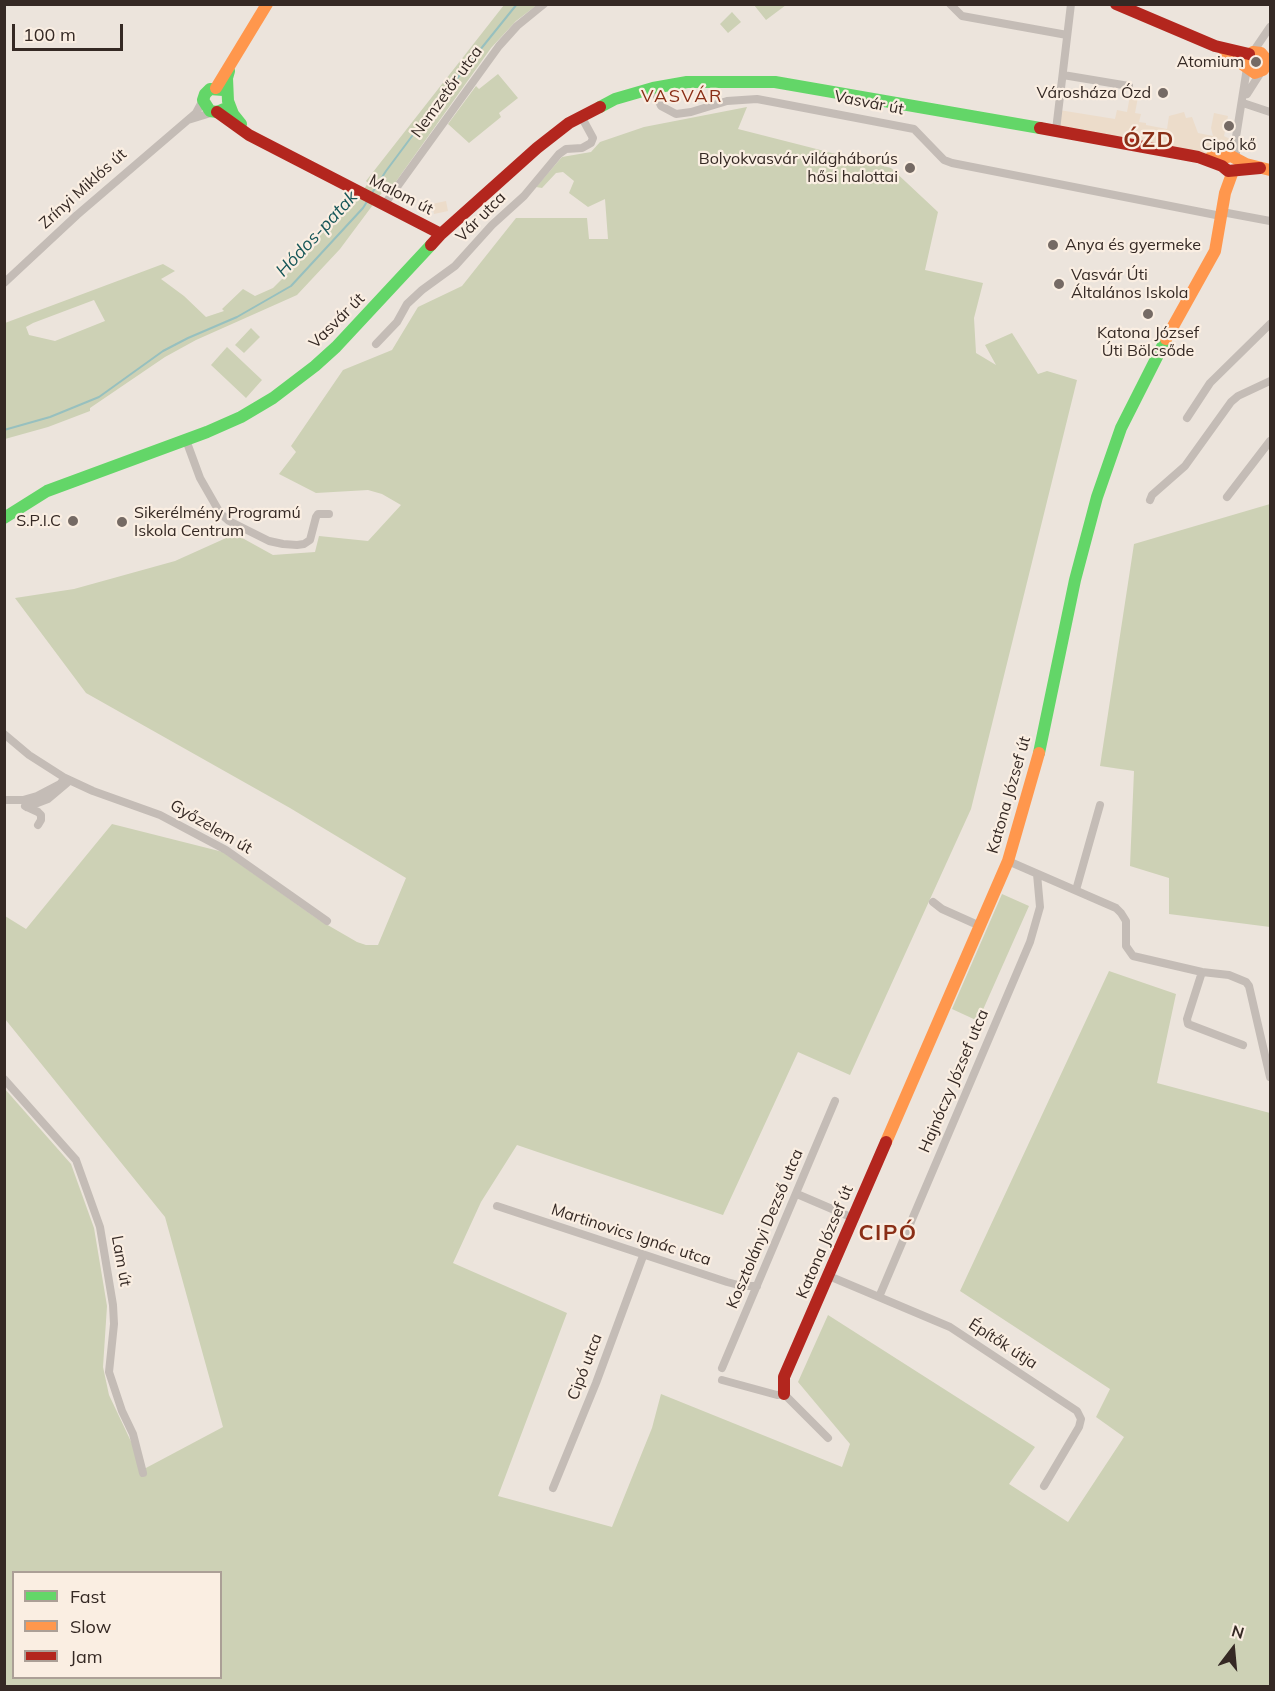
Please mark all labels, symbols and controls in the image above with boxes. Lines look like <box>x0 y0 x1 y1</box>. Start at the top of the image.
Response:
scale bar <box>15 12 126 50</box>
text: 100 m <box>23 23 76 46</box>
street label: Nemzetőr utca <box>407 43 487 141</box>
place label: Atomium <box>1177 52 1244 72</box>
marker: Atomium <box>1249 55 1263 69</box>
place label: Városháza Ózd <box>1036 83 1151 103</box>
district label: VASVÁR <box>641 86 723 108</box>
marker: Városháza Ózd <box>1156 86 1170 100</box>
street label: Vasvár út <box>833 87 905 119</box>
marker: Cipó kő <box>1222 119 1236 133</box>
district label: ÓZD <box>1123 127 1175 153</box>
place label: Cipó kő <box>1202 135 1256 155</box>
street label: Zrínyi Miklós út <box>35 145 131 233</box>
place label: Bolyokvasvár világháborús hősi halottai <box>699 149 898 187</box>
marker: Bolyokvasvár világháborús hősi halottai <box>903 161 917 175</box>
street label: Malom út <box>366 171 436 219</box>
water label: Hódos-patak <box>272 187 362 281</box>
street label: Vár utca <box>452 188 510 246</box>
place label: Anya és gyermeke <box>1065 235 1201 255</box>
marker: Anya és gyermeke <box>1046 238 1060 252</box>
place label: Vasvár Úti Általános Iskola <box>1071 265 1188 303</box>
marker: Vasvár Úti Általános Iskola <box>1052 277 1066 291</box>
street label: Vasvár út <box>305 289 369 353</box>
marker: Katona József Úti Bölcsőde <box>1141 307 1155 321</box>
place label: Katona József Úti Bölcsőde <box>1097 323 1199 361</box>
place label: Sikerélmény Programú Iskola Centrum <box>134 503 301 541</box>
place label: S.P.I.C <box>16 511 61 531</box>
marker: S.P.I.C <box>66 514 80 528</box>
marker: Sikerélmény Programú Iskola Centrum <box>115 515 129 529</box>
street label: Katona József út <box>983 734 1035 856</box>
street label: Győzelem út <box>167 796 255 858</box>
street label: Hajnóczy József utca <box>915 1006 993 1156</box>
street label: Kosztolányi Dezső utca <box>723 1146 807 1312</box>
street label: Katona József út <box>792 1183 858 1301</box>
street label: Martinovics Ignác utca <box>549 1200 713 1270</box>
district label: CIPÓ <box>858 1220 918 1246</box>
street label: Lam út <box>107 1234 135 1288</box>
street label: Építők útja <box>965 1315 1041 1373</box>
street label: Cipó utca <box>564 1331 606 1403</box>
legend <box>12 1571 222 1679</box>
text: Fast <box>70 1585 106 1608</box>
text: Slow <box>70 1615 111 1638</box>
north arrow <box>1203 1619 1263 1679</box>
text: N <box>1229 1620 1247 1643</box>
text: Jam <box>70 1645 103 1668</box>

